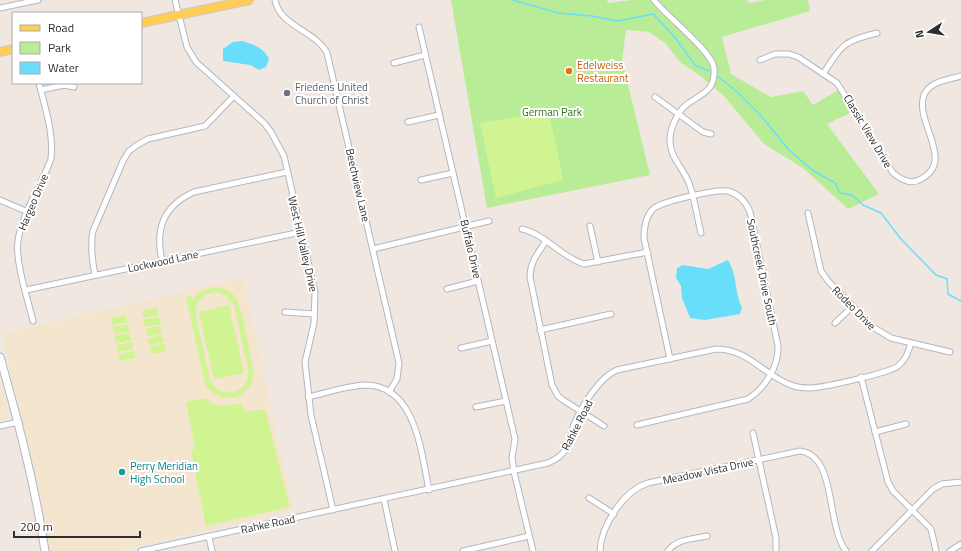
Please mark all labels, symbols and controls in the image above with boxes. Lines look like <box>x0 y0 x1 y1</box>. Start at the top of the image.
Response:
legend <box>12 12 142 84</box>
north arrow <box>909 12 949 52</box>
text: Road <box>48 18 74 37</box>
text: N <box>911 29 928 39</box>
text: Park <box>48 38 71 57</box>
place label: Edelweiss Restaurant <box>577 57 629 86</box>
text: Water <box>48 58 79 77</box>
marker: Edelweiss Restaurant <box>564 66 574 76</box>
place label: Friedens United Church of Christ <box>295 79 369 108</box>
marker: Friedens United Church of Christ <box>282 88 292 98</box>
street label: Classic View Drive <box>840 91 896 171</box>
park label: German Park <box>522 104 583 120</box>
street label: Beechview Lane <box>342 147 374 224</box>
street label: Hargeo Drive <box>14 171 52 233</box>
street label: West Hill Valley Drive <box>284 195 322 294</box>
street label: Southcreek Drive South <box>743 217 781 327</box>
street label: Buffalo Drive <box>456 218 486 281</box>
street label: Lockwood Lane <box>126 246 200 276</box>
street label: Rodeo Drive <box>828 282 880 334</box>
street label: Rahke Road <box>557 397 597 453</box>
street label: Meadow Vista Drive <box>661 453 755 488</box>
place label: Perry Meridian High School <box>130 458 198 487</box>
marker: Perry Meridian High School <box>117 467 127 477</box>
street label: Rahke Road <box>239 510 297 538</box>
scale bar <box>14 513 140 539</box>
text: 200 m <box>20 517 53 536</box>

